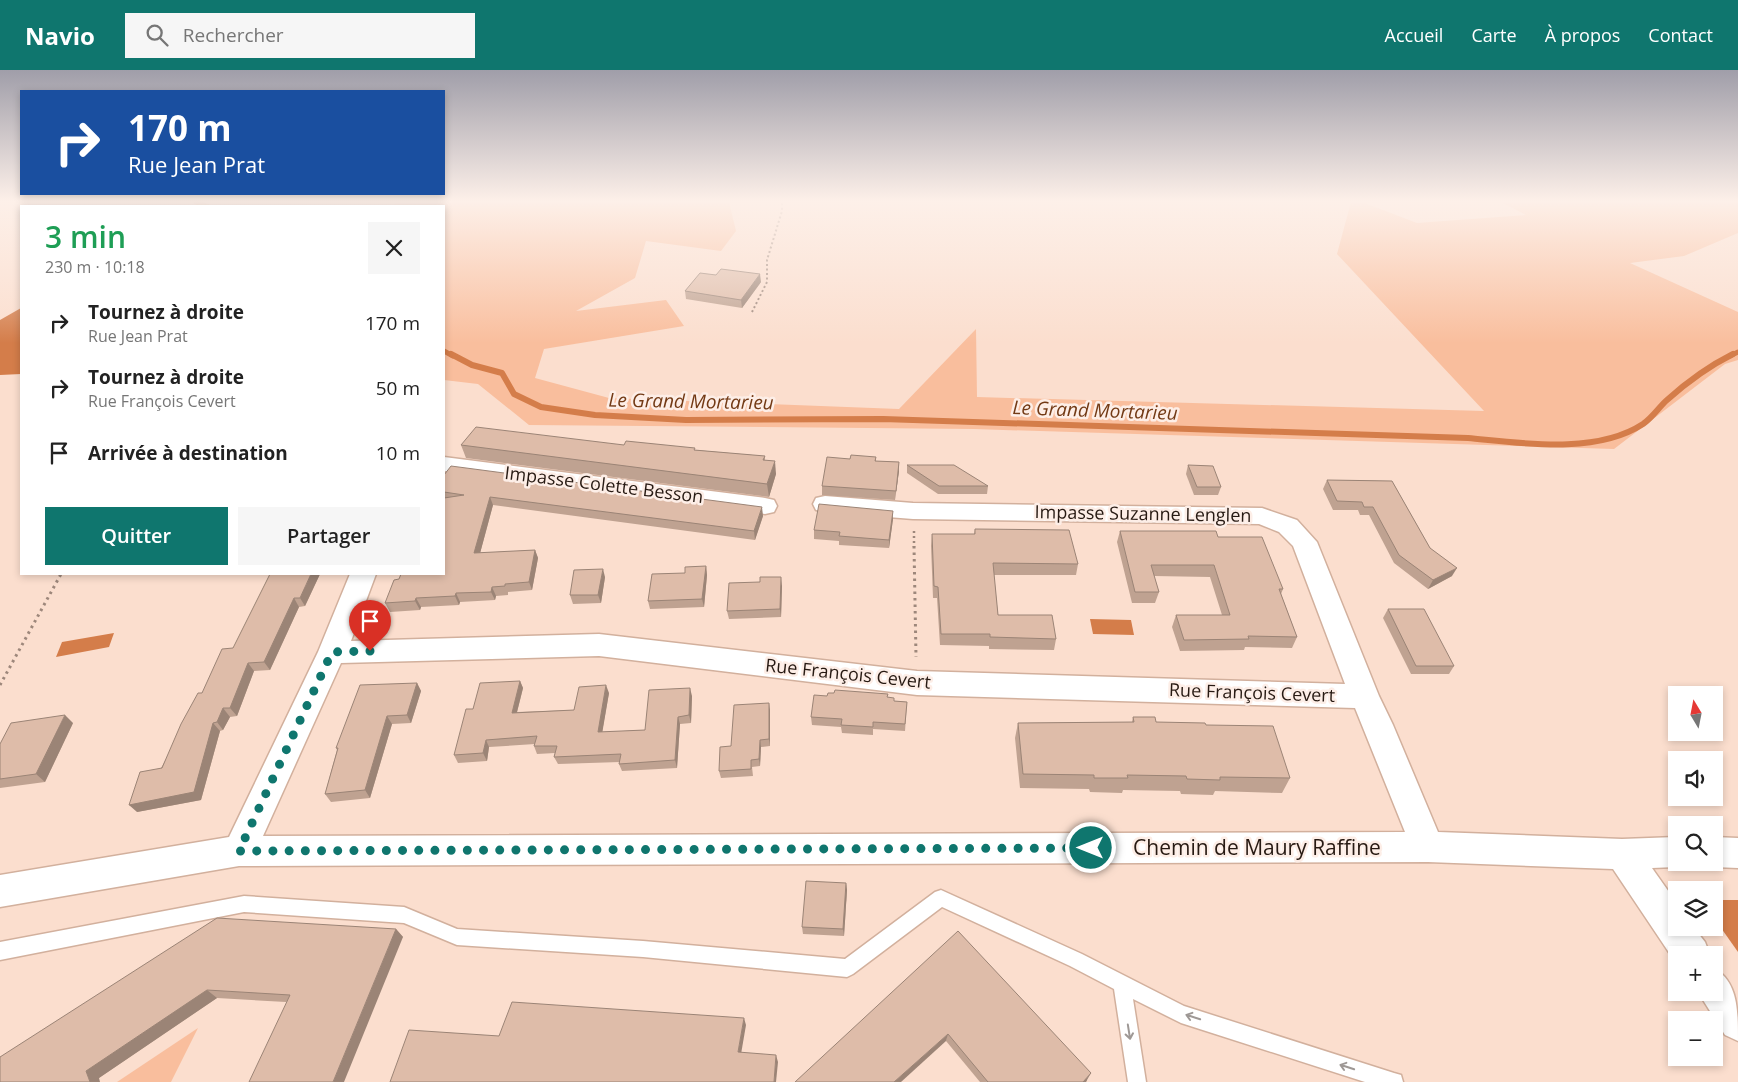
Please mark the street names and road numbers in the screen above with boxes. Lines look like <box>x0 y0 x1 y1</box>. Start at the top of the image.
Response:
street label: Impasse Colette Besson <box>503 460 705 508</box>
street label: Impasse Suzanne Lenglen <box>1034 499 1252 527</box>
street label: Rue François Cevert <box>764 652 932 694</box>
street label: Rue François Cevert <box>1169 677 1335 707</box>
street label: Chemin de Maury Raffine <box>1133 833 1381 861</box>

